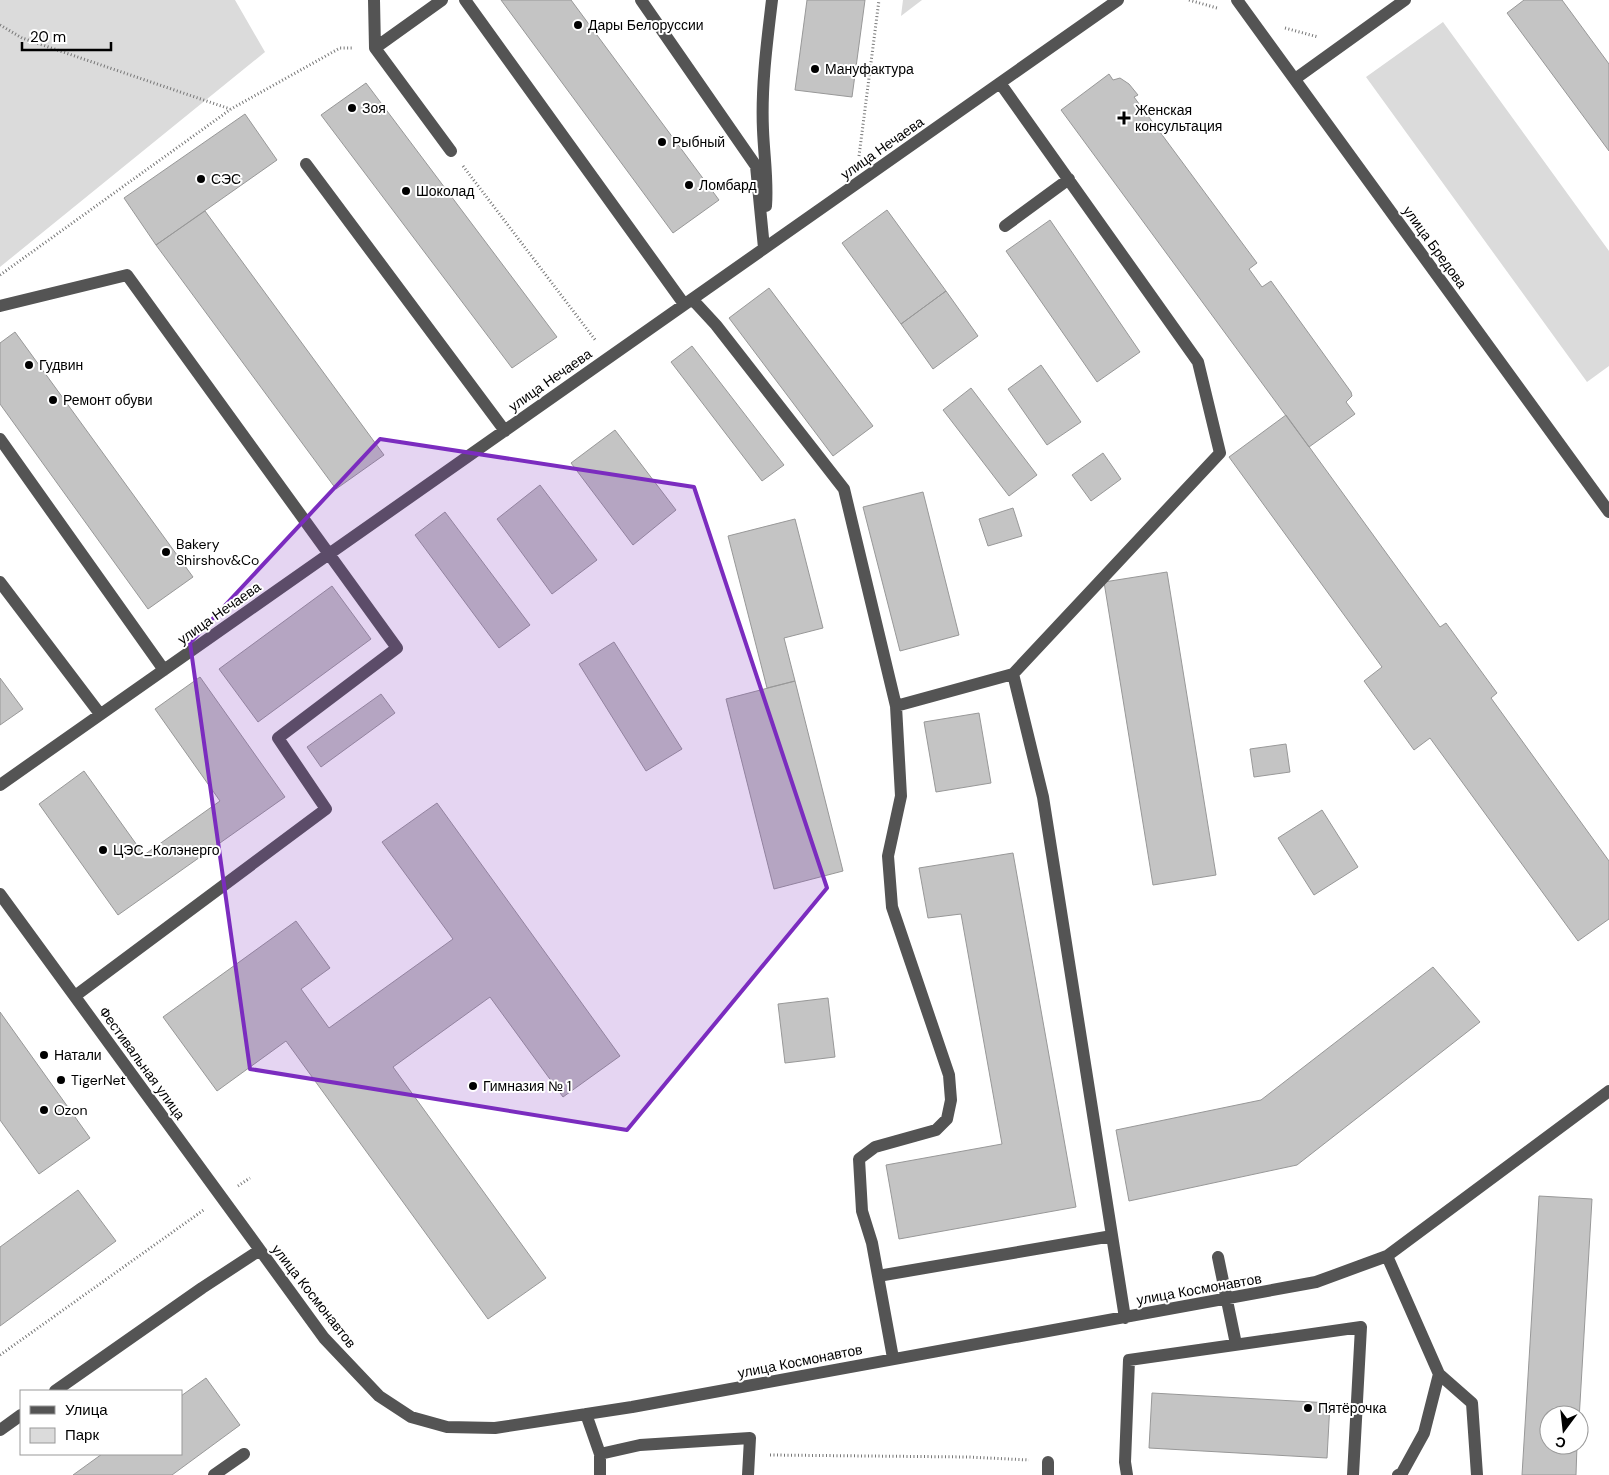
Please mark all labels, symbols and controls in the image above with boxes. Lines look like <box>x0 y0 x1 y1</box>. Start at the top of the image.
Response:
place label: Дары Белоруссии <box>588 16 704 34</box>
marker: Дары Белоруссии <box>572 19 584 31</box>
scale bar <box>22 20 111 52</box>
text: 20 m <box>30 27 66 47</box>
place label: Мануфактура <box>825 60 914 78</box>
marker: Мануфактура <box>809 63 821 75</box>
place label: Зоя <box>362 99 386 117</box>
place label: Женская консультация <box>1135 101 1222 135</box>
marker: Зоя <box>346 102 358 114</box>
marker: Женская консультация <box>1117 111 1131 125</box>
street label: улица Нечаева <box>837 113 927 183</box>
place label: Рыбный <box>672 133 725 151</box>
marker: Рыбный <box>656 136 668 148</box>
place label: СЭС <box>211 170 241 188</box>
marker: СЭС <box>195 173 207 185</box>
place label: Ломбард <box>699 176 757 194</box>
marker: Ломбард <box>683 179 695 191</box>
place label: Шоколад <box>416 182 475 200</box>
marker: Шоколад <box>400 185 412 197</box>
street label: улица Бредова <box>1399 202 1471 292</box>
street label: улица Нечаева <box>505 345 595 415</box>
place label: Гудвин <box>39 356 83 374</box>
marker: Гудвин <box>23 359 35 371</box>
place label: Ремонт обуви <box>63 391 153 409</box>
marker: Ремонт обуви <box>47 394 59 406</box>
place label: Bakery Shirshov&Co <box>176 535 259 569</box>
marker: Bakery Shirshov&Co <box>160 546 172 558</box>
street label: улица Нечаева <box>174 578 264 648</box>
place label: ЦЭС_Колэнерго <box>113 841 220 859</box>
marker: ЦЭС_Колэнерго <box>97 844 109 856</box>
street label: Фестивальная улица <box>95 1003 189 1123</box>
place label: Натали <box>54 1046 102 1064</box>
marker: Натали <box>38 1049 50 1061</box>
place label: TigerNet <box>71 1071 126 1089</box>
marker: TigerNet <box>55 1074 67 1086</box>
place label: Гимназия № 1 <box>483 1077 571 1095</box>
marker: Гимназия № 1 <box>467 1080 479 1092</box>
place label: Ozon <box>54 1101 88 1119</box>
marker: Ozon <box>38 1104 50 1116</box>
street label: улица Космонавтов <box>268 1241 360 1351</box>
street label: улица Космонавтов <box>1135 1269 1263 1309</box>
street label: улица Космонавтов <box>736 1340 864 1382</box>
legend <box>20 1390 182 1455</box>
place label: Пятёрочка <box>1318 1399 1387 1417</box>
text: Улица <box>65 1400 108 1420</box>
marker: Пятёрочка <box>1302 1402 1314 1414</box>
north arrow <box>1539 1405 1589 1455</box>
text: Парк <box>65 1425 99 1445</box>
text: С <box>1553 1433 1568 1453</box>

